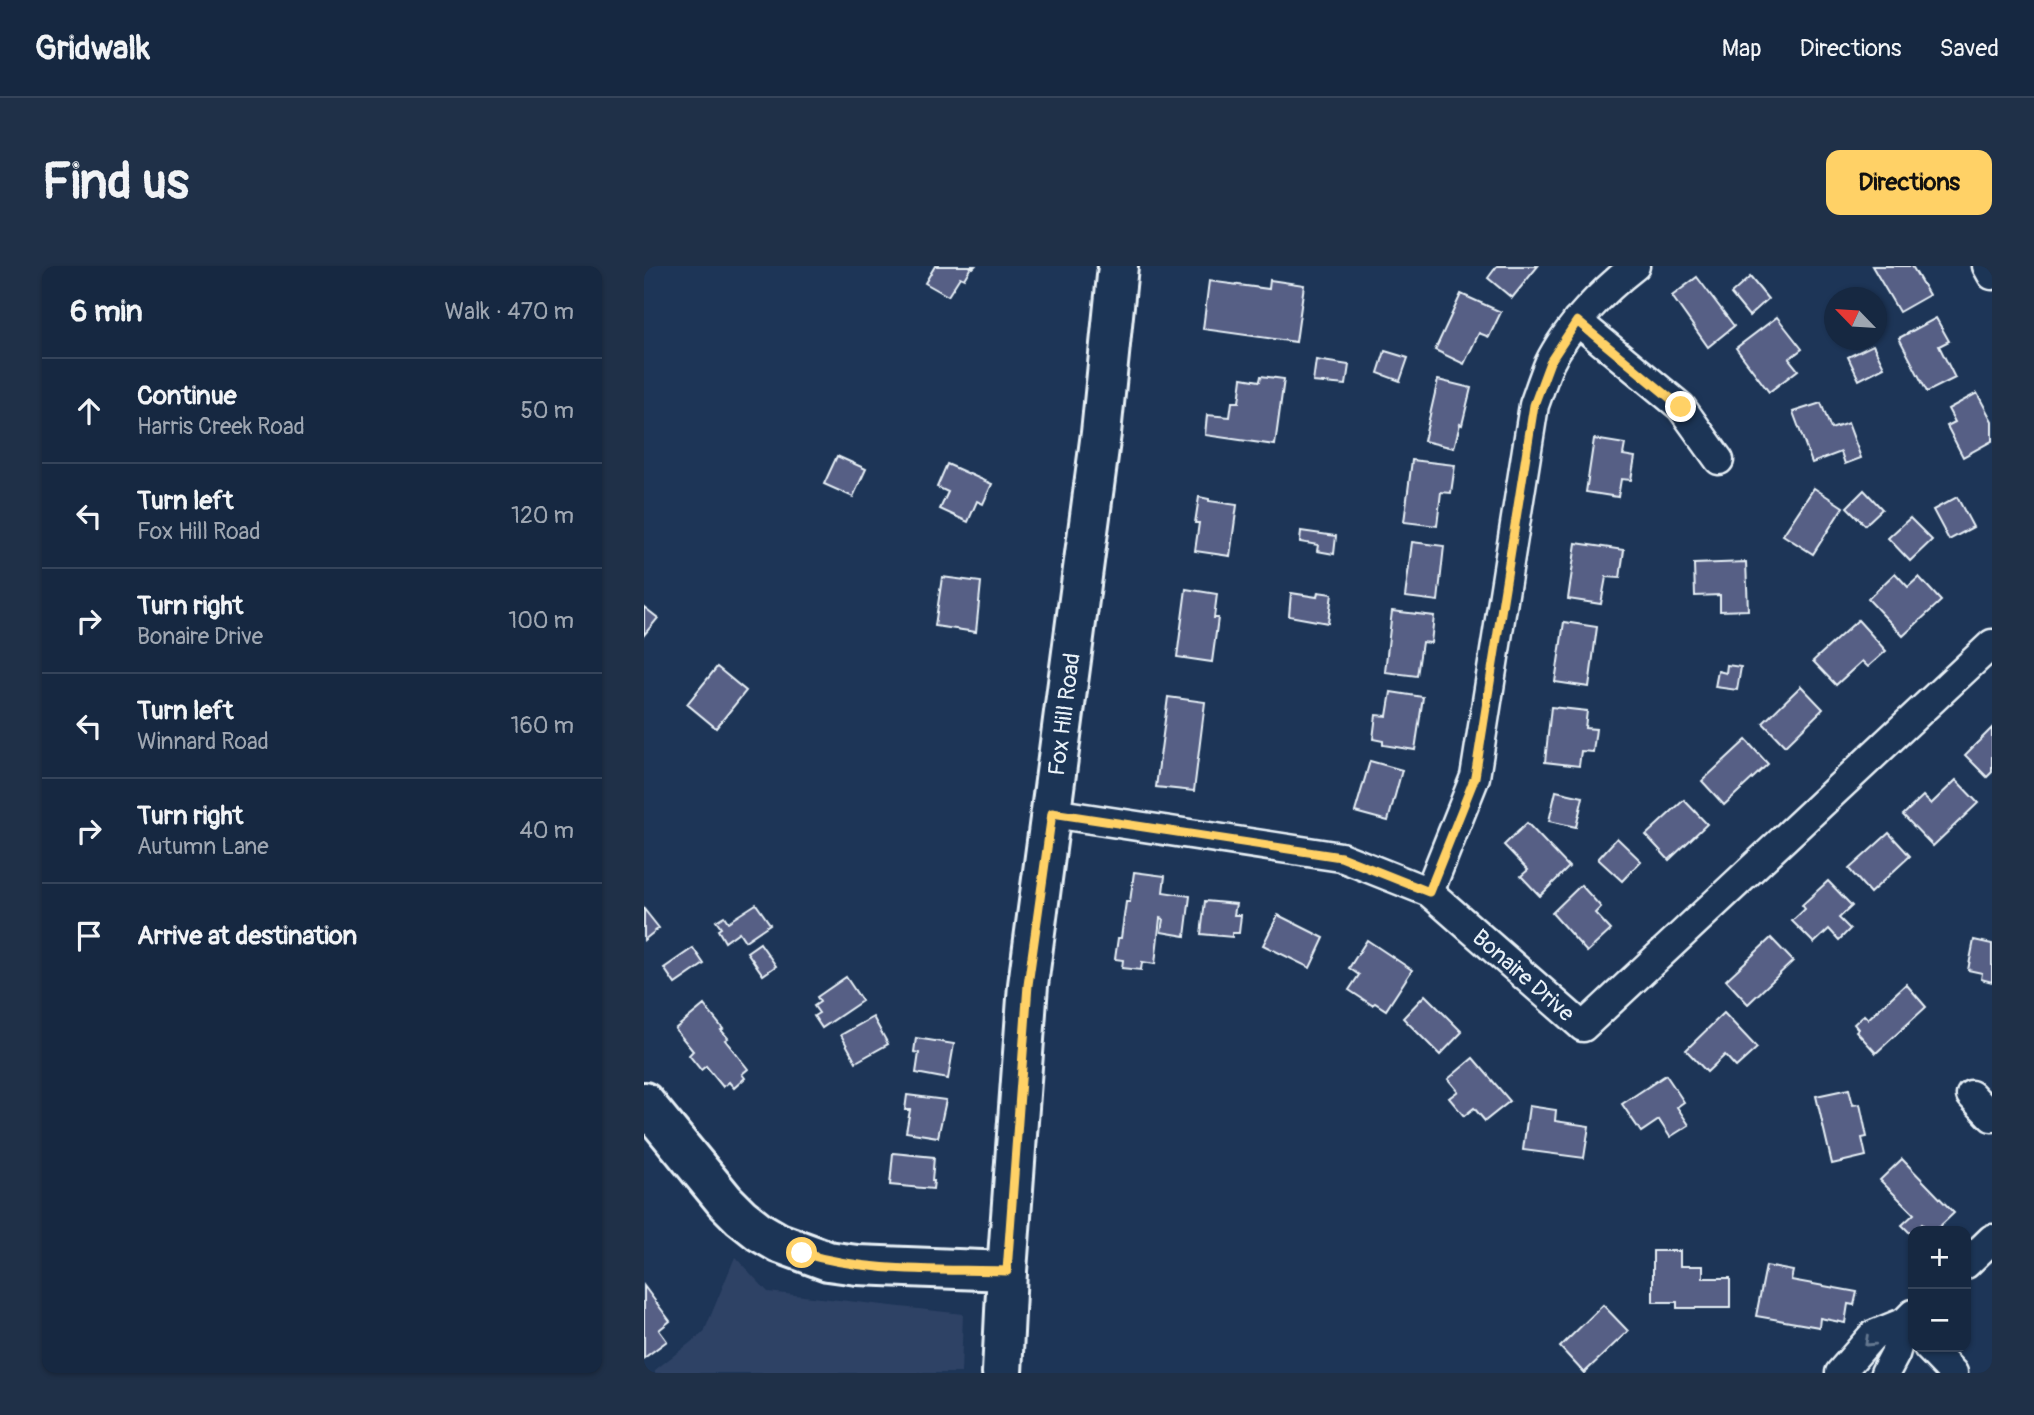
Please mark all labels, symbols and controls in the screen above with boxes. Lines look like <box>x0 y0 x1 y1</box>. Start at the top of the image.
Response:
text: Gridwalk <box>35 28 150 69</box>
text: Map <box>1722 34 1762 63</box>
text: Directions <box>1800 34 1901 63</box>
text: Saved <box>1939 34 1999 63</box>
button: Directions <box>1826 150 1992 215</box>
text: Find us <box>42 152 189 213</box>
north arrow <box>1824 287 1887 350</box>
text: 6 min <box>70 293 143 330</box>
text: Walk · 470 m <box>445 297 574 326</box>
text: Continue <box>137 380 237 412</box>
route end <box>1665 391 1696 422</box>
icon: ahead <box>70 392 108 430</box>
text: 50 m <box>520 396 574 425</box>
text: Harris Creek Road <box>137 412 305 441</box>
text: Turn left <box>137 485 233 517</box>
icon: left <box>70 497 108 535</box>
text: 120 m <box>511 501 574 530</box>
text: Fox Hill Road <box>137 517 261 546</box>
text: Turn right <box>137 590 243 622</box>
icon: right <box>70 602 108 640</box>
text: 100 m <box>508 606 574 635</box>
text: Bonaire Drive <box>137 622 263 651</box>
street label: Fox Hill Road <box>1042 651 1087 778</box>
text: Turn left <box>137 695 233 727</box>
icon: left <box>70 707 108 745</box>
text: 160 m <box>510 711 574 740</box>
text: Winnard Road <box>137 727 269 756</box>
text: Turn right <box>137 800 243 832</box>
icon: right <box>70 812 108 850</box>
text: 40 m <box>520 816 574 845</box>
text: Autumn Lane <box>137 832 269 861</box>
icon: arrive <box>70 917 108 955</box>
text: Arrive at destination <box>137 920 357 952</box>
street label: Bonaire Drive <box>1466 923 1581 1028</box>
map controls <box>1908 1226 1971 1352</box>
button: + <box>1908 1226 1971 1289</box>
route start <box>786 1237 817 1268</box>
button: − <box>1908 1289 1971 1352</box>
one-way arrow <box>1864 1334 1877 1346</box>

